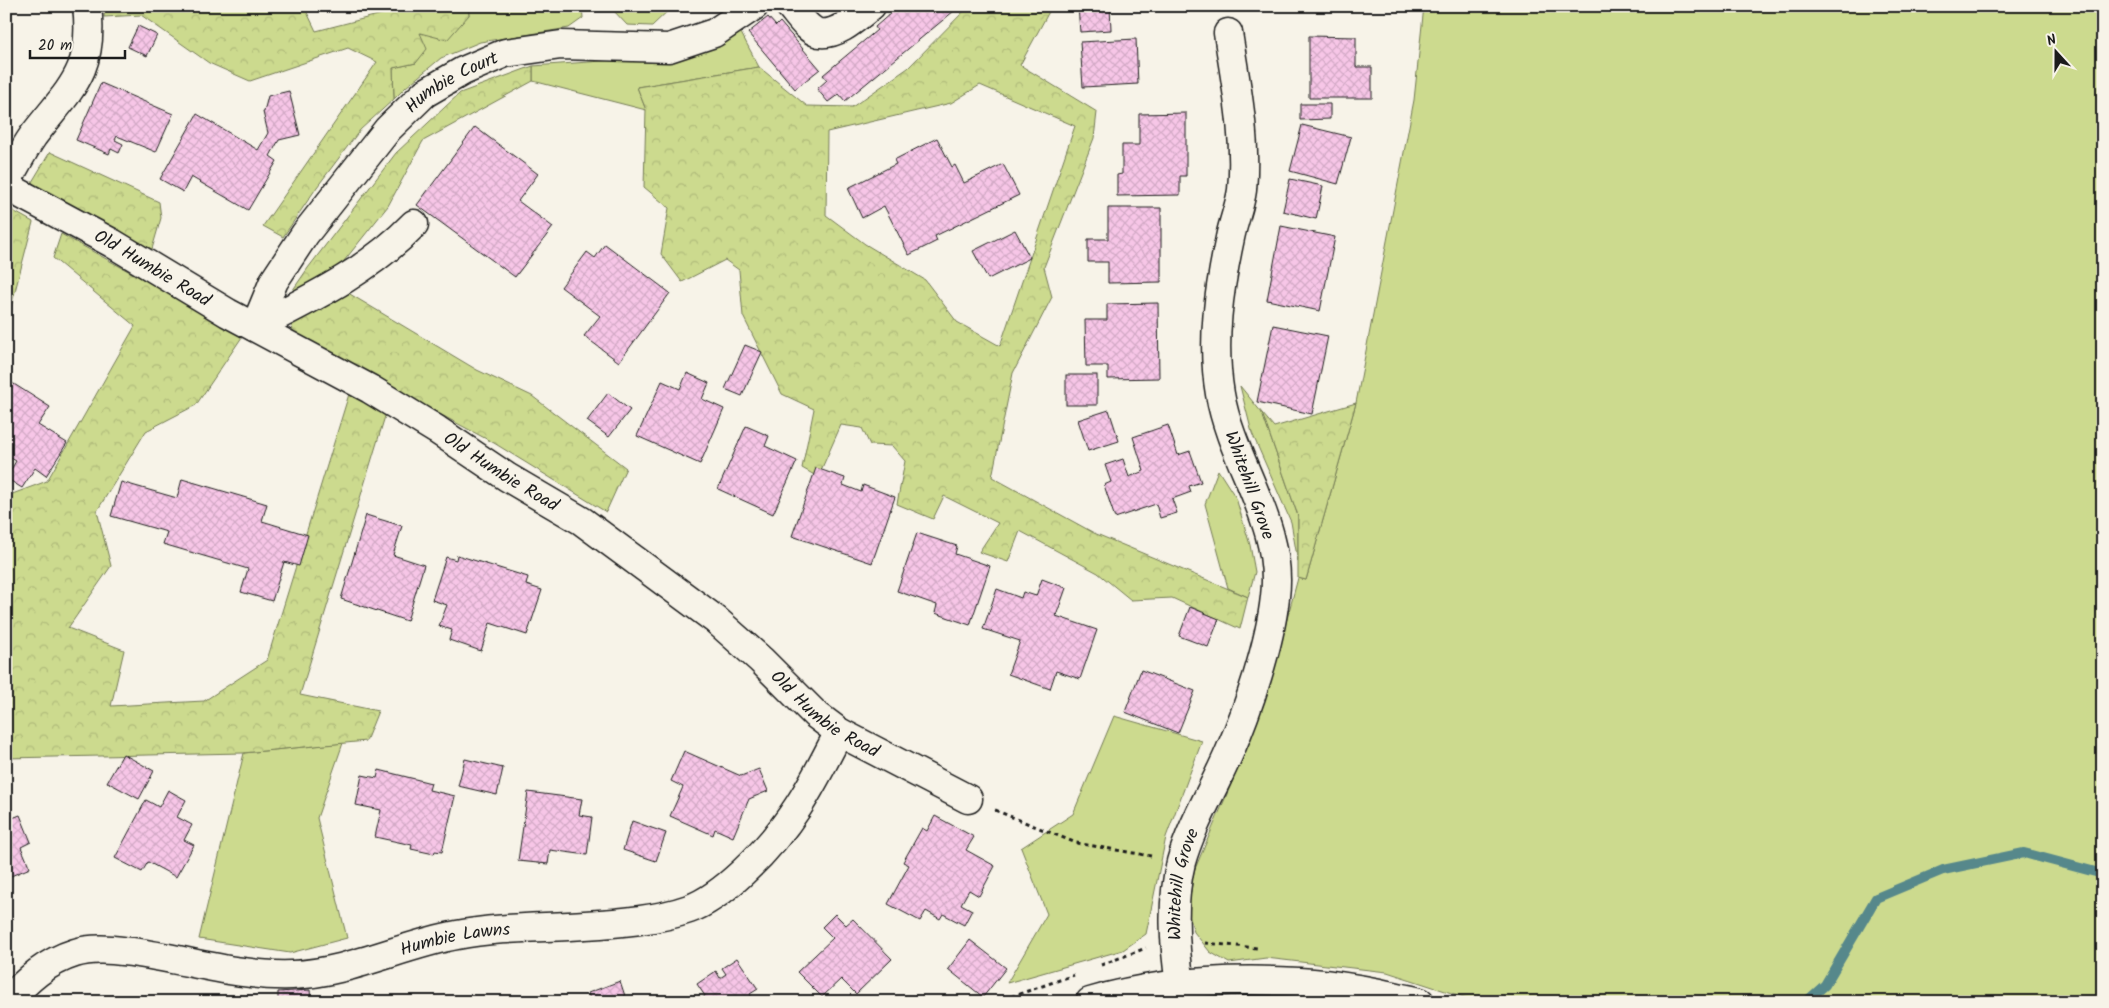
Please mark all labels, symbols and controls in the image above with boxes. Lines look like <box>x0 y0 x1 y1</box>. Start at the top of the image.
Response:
scale bar <box>30 28 125 60</box>
north arrow <box>2032 28 2082 78</box>
text: N <box>2044 29 2060 53</box>
text: 20 m <box>38 34 72 58</box>
street label: Humbie Court <box>399 44 504 121</box>
street label: Old Humbie Road <box>88 223 217 316</box>
street label: Old Humbie Road <box>437 425 565 521</box>
street label: Whitehill Grove <box>1215 427 1282 544</box>
street label: Old Humbie Road <box>763 664 885 767</box>
street label: Whitehill Grove <box>1161 824 1208 941</box>
street label: Humbie Lawns <box>397 916 511 965</box>

